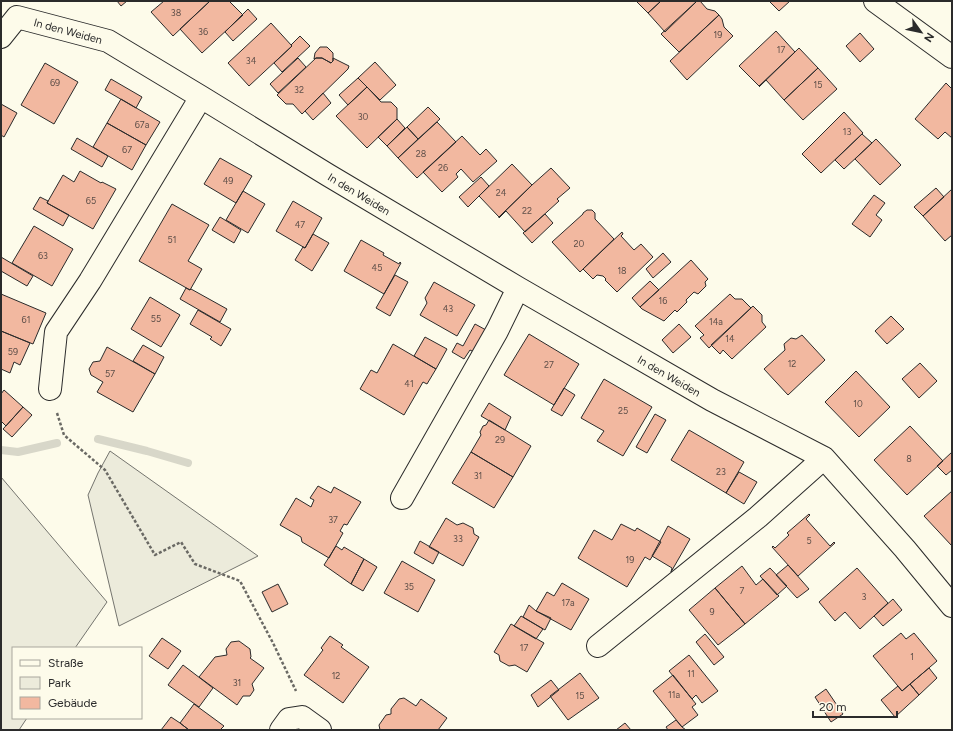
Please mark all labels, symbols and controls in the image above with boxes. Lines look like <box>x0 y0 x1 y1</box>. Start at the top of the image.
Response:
house number: 38 <box>171 7 182 18</box>
north arrow <box>901 12 941 52</box>
street label: In den Weiden <box>32 16 104 47</box>
house number: 36 <box>198 26 208 37</box>
house number: 19 <box>714 29 722 40</box>
text: N <box>921 30 937 44</box>
house number: 17 <box>777 44 785 55</box>
house number: 34 <box>246 55 257 66</box>
house number: 69 <box>50 77 60 88</box>
house number: 15 <box>814 79 822 90</box>
house number: 32 <box>294 84 304 95</box>
house number: 30 <box>358 111 369 122</box>
house number: 67a <box>135 119 150 130</box>
house number: 13 <box>843 126 851 137</box>
house number: 67 <box>122 144 132 155</box>
house number: 28 <box>416 148 427 159</box>
house number: 26 <box>438 162 448 173</box>
street label: In den Weiden <box>325 171 392 218</box>
house number: 49 <box>223 175 233 186</box>
house number: 24 <box>496 187 507 198</box>
house number: 65 <box>86 195 96 206</box>
house number: 22 <box>522 205 532 216</box>
house number: 47 <box>295 219 305 230</box>
house number: 51 <box>168 234 176 245</box>
house number: 20 <box>574 238 585 249</box>
house number: 63 <box>38 250 48 261</box>
house number: 45 <box>372 262 382 273</box>
house number: 18 <box>617 265 627 276</box>
house number: 16 <box>659 295 667 306</box>
house number: 43 <box>443 303 453 314</box>
house number: 55 <box>151 313 161 324</box>
house number: 61 <box>22 314 30 325</box>
house number: 14a <box>709 316 723 327</box>
house number: 14 <box>725 333 735 344</box>
house number: 59 <box>8 346 18 357</box>
street label: In den Weiden <box>635 353 702 400</box>
house number: 12 <box>788 358 796 369</box>
house number: 27 <box>544 359 554 370</box>
house number: 57 <box>105 368 115 379</box>
house number: 41 <box>404 378 414 389</box>
house number: 10 <box>853 398 863 409</box>
house number: 25 <box>618 405 628 416</box>
house number: 29 <box>495 434 505 445</box>
house number: 8 <box>906 453 912 464</box>
house number: 23 <box>716 466 726 477</box>
house number: 31 <box>474 470 482 481</box>
house number: 37 <box>328 514 338 525</box>
house number: 33 <box>453 533 463 544</box>
house number: 5 <box>806 535 812 546</box>
house number: 19 <box>626 554 634 565</box>
house number: 35 <box>404 581 414 592</box>
house number: 7 <box>740 585 745 596</box>
house number: 3 <box>862 591 867 602</box>
house number: 17a <box>561 597 575 608</box>
house number: 9 <box>709 606 715 617</box>
house number: 17 <box>520 642 528 653</box>
legend <box>12 647 142 719</box>
house number: 1 <box>910 651 914 662</box>
text: Straße <box>48 656 84 670</box>
house number: 11 <box>687 668 695 679</box>
house number: 12 <box>332 670 340 681</box>
text: Park <box>48 676 71 690</box>
house number: 31 <box>233 677 241 688</box>
house number: 11a <box>668 689 680 700</box>
house number: 15 <box>576 690 584 701</box>
scale bar <box>813 693 897 719</box>
text: Gebäude <box>48 696 98 710</box>
text: 20 m <box>819 700 847 714</box>

